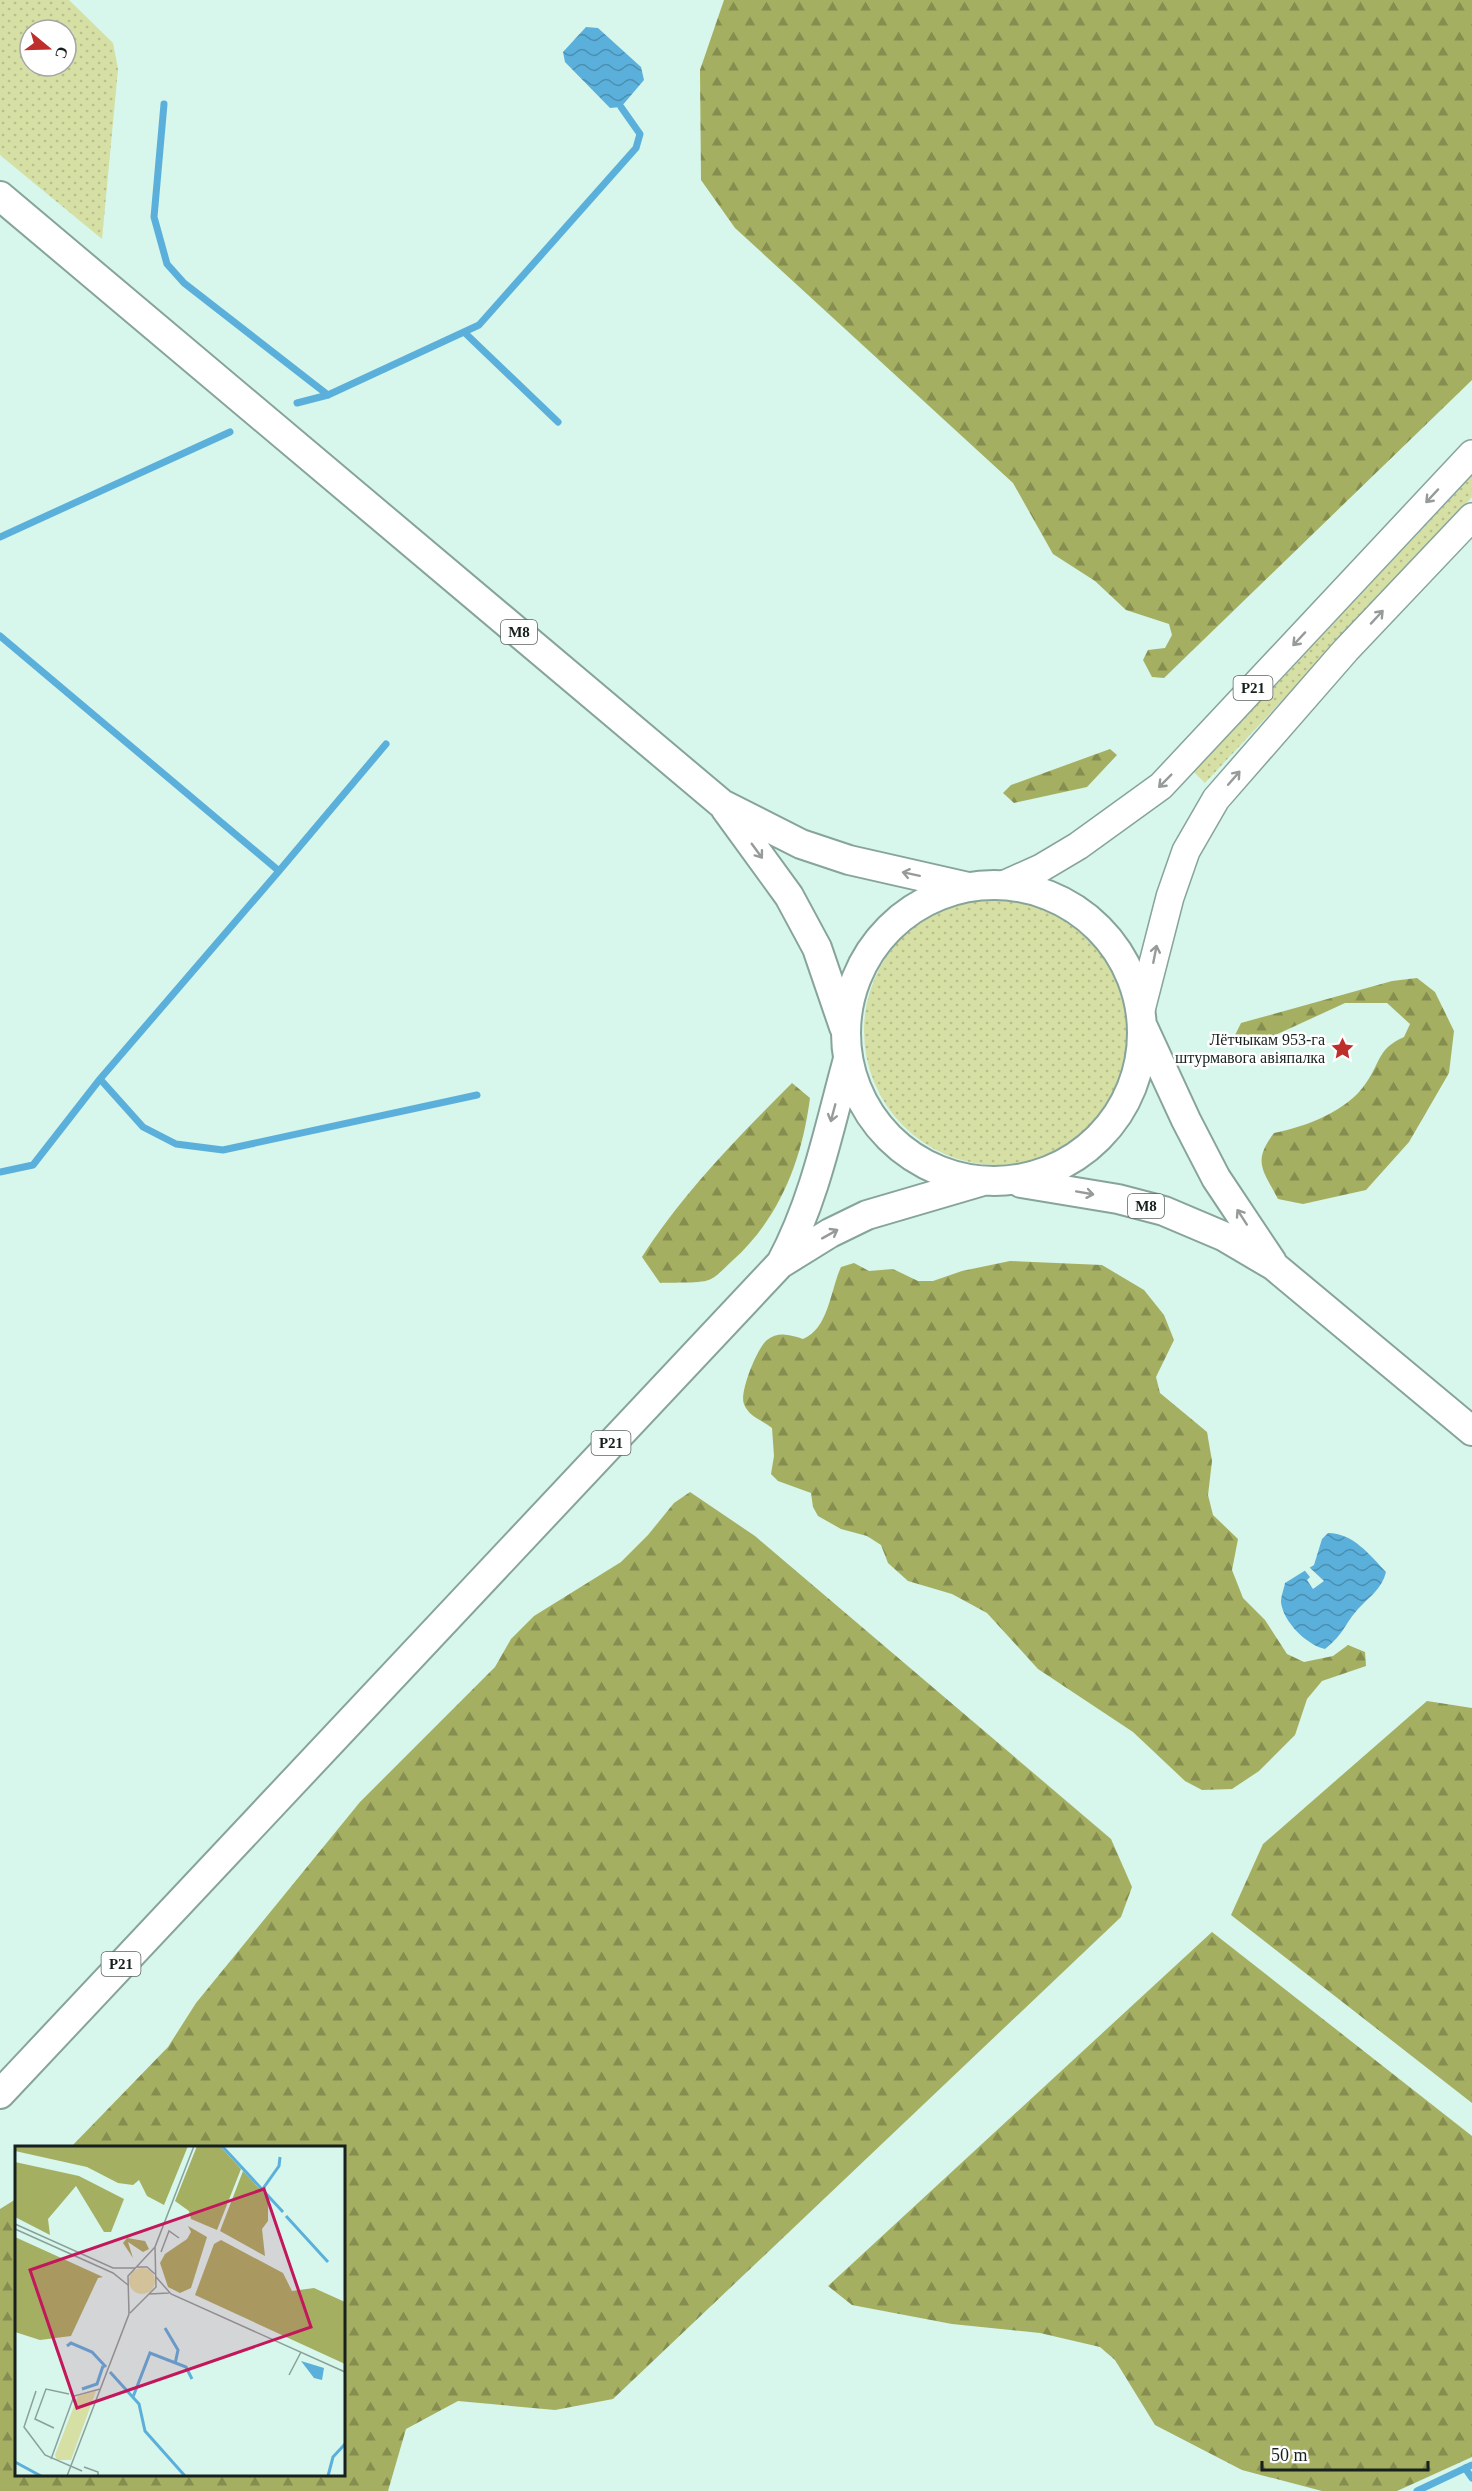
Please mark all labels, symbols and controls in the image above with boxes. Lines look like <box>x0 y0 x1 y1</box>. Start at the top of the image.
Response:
north arrow <box>18 18 78 78</box>
text: С <box>52 44 72 61</box>
one-way arrow <box>1425 489 1439 504</box>
one-way arrow <box>1370 609 1385 624</box>
road number: М8 <box>501 620 537 644</box>
one-way arrow <box>1292 631 1306 646</box>
road number: Р21 <box>1234 676 1272 700</box>
one-way arrow <box>1227 771 1241 786</box>
one-way arrow <box>1158 774 1173 788</box>
one-way arrow <box>750 843 763 859</box>
one-way arrow <box>902 868 921 879</box>
one-way arrow <box>1150 944 1161 964</box>
place label: Лётчыкам 953-га штурмавога авіяпалка <box>1175 1031 1325 1067</box>
place icon: Лётчыкам 953-га штурмавога авіяпалка <box>1330 1035 1356 1061</box>
one-way arrow <box>827 1104 838 1123</box>
one-way arrow <box>1075 1188 1095 1199</box>
road number: М8 <box>1128 1194 1164 1218</box>
one-way arrow <box>1236 1209 1248 1226</box>
one-way arrow <box>821 1227 838 1239</box>
road number: Р21 <box>592 1431 630 1455</box>
road number: Р21 <box>102 1952 140 1976</box>
inset map <box>15 2146 345 2476</box>
scale bar <box>1262 2434 1428 2472</box>
text: 50 m <box>1271 2445 1308 2465</box>

